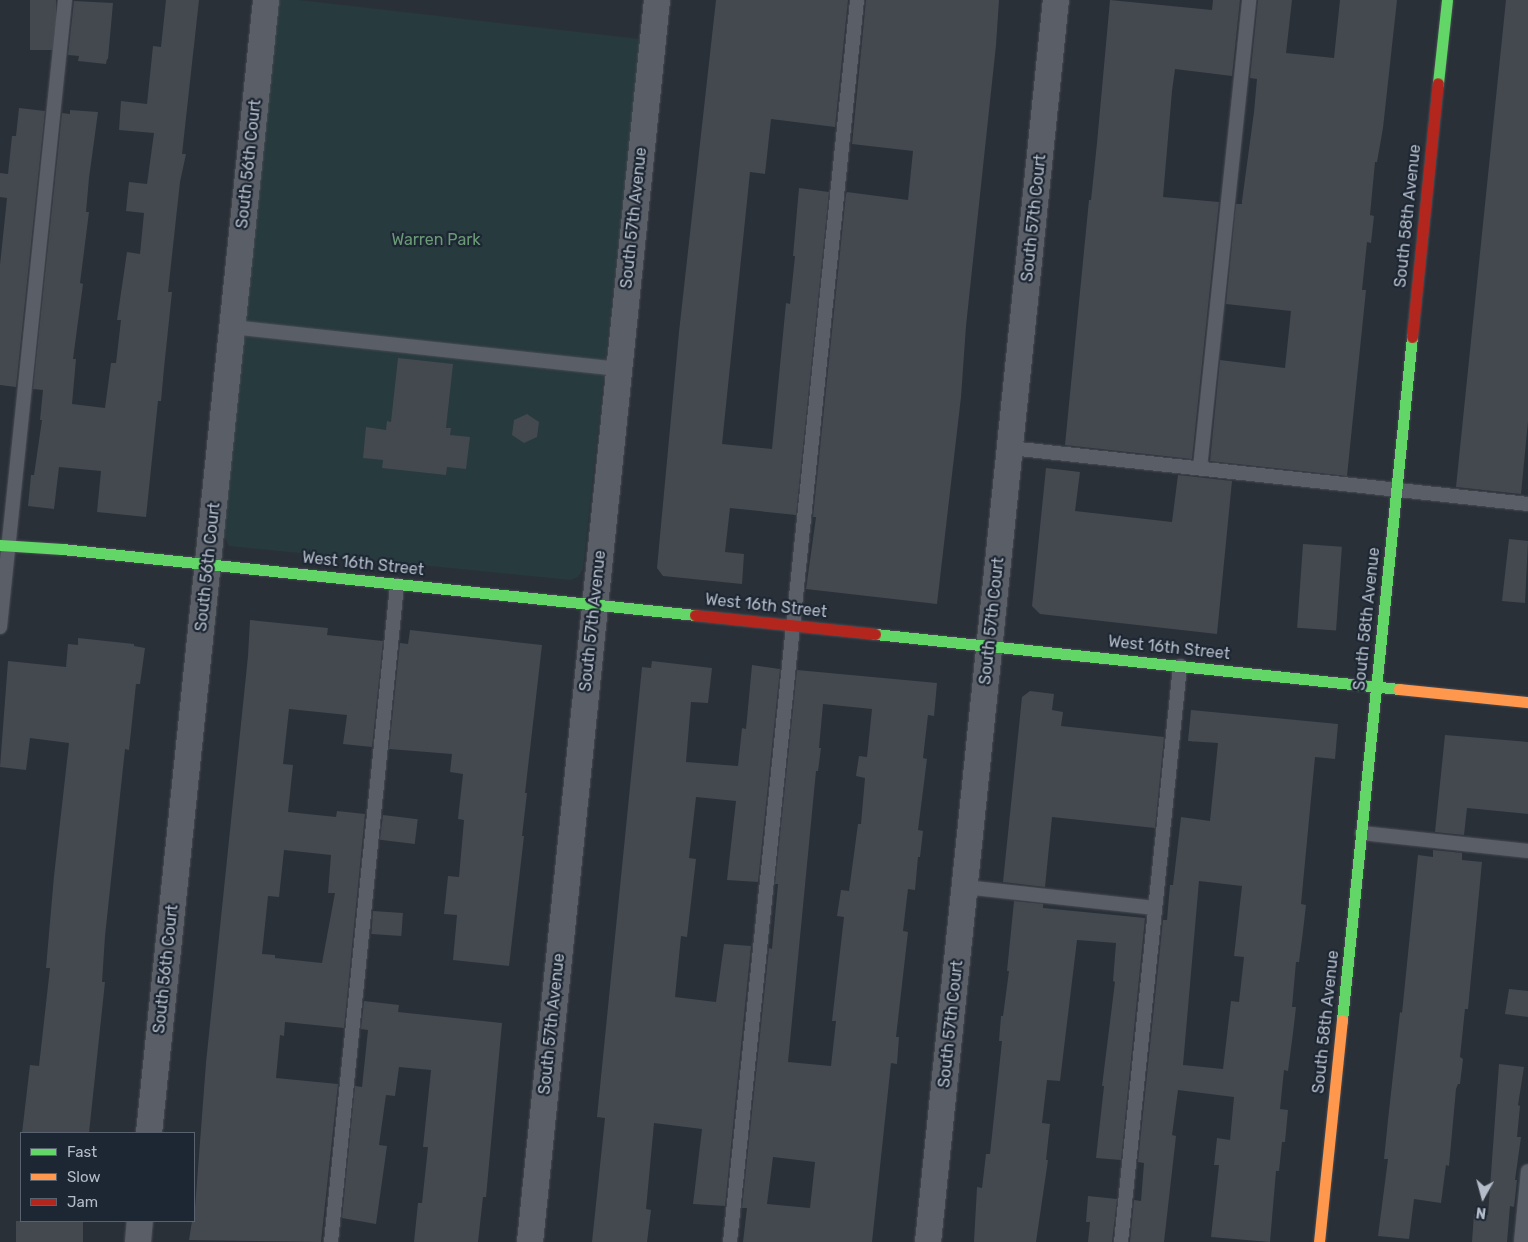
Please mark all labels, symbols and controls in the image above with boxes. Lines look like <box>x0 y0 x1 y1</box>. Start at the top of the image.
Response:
street label: South 56th Court <box>233 99 265 229</box>
street label: South 58th Avenue <box>1391 143 1425 289</box>
street label: South 57th Avenue <box>617 146 651 290</box>
street label: South 57th Court <box>1018 153 1050 283</box>
park label: Warren Park <box>391 230 481 250</box>
street label: South 56th Court <box>192 502 224 632</box>
street label: South 58th Avenue <box>1350 546 1384 692</box>
street label: West 16th Street <box>301 548 425 580</box>
street label: South 57th Avenue <box>576 549 610 693</box>
street label: South 57th Court <box>976 556 1008 686</box>
street label: West 16th Street <box>704 590 828 622</box>
street label: West 16th Street <box>1107 632 1231 664</box>
street label: South 56th Court <box>150 904 182 1034</box>
street label: South 58th Avenue <box>1309 949 1343 1095</box>
street label: South 57th Avenue <box>535 952 569 1096</box>
street label: South 57th Court <box>935 959 967 1089</box>
legend <box>20 1132 195 1222</box>
text: Fast <box>67 1143 97 1161</box>
text: Slow <box>67 1168 100 1186</box>
north arrow <box>1458 1172 1508 1222</box>
text: Jam <box>67 1193 98 1211</box>
text: N <box>1475 1203 1487 1221</box>

